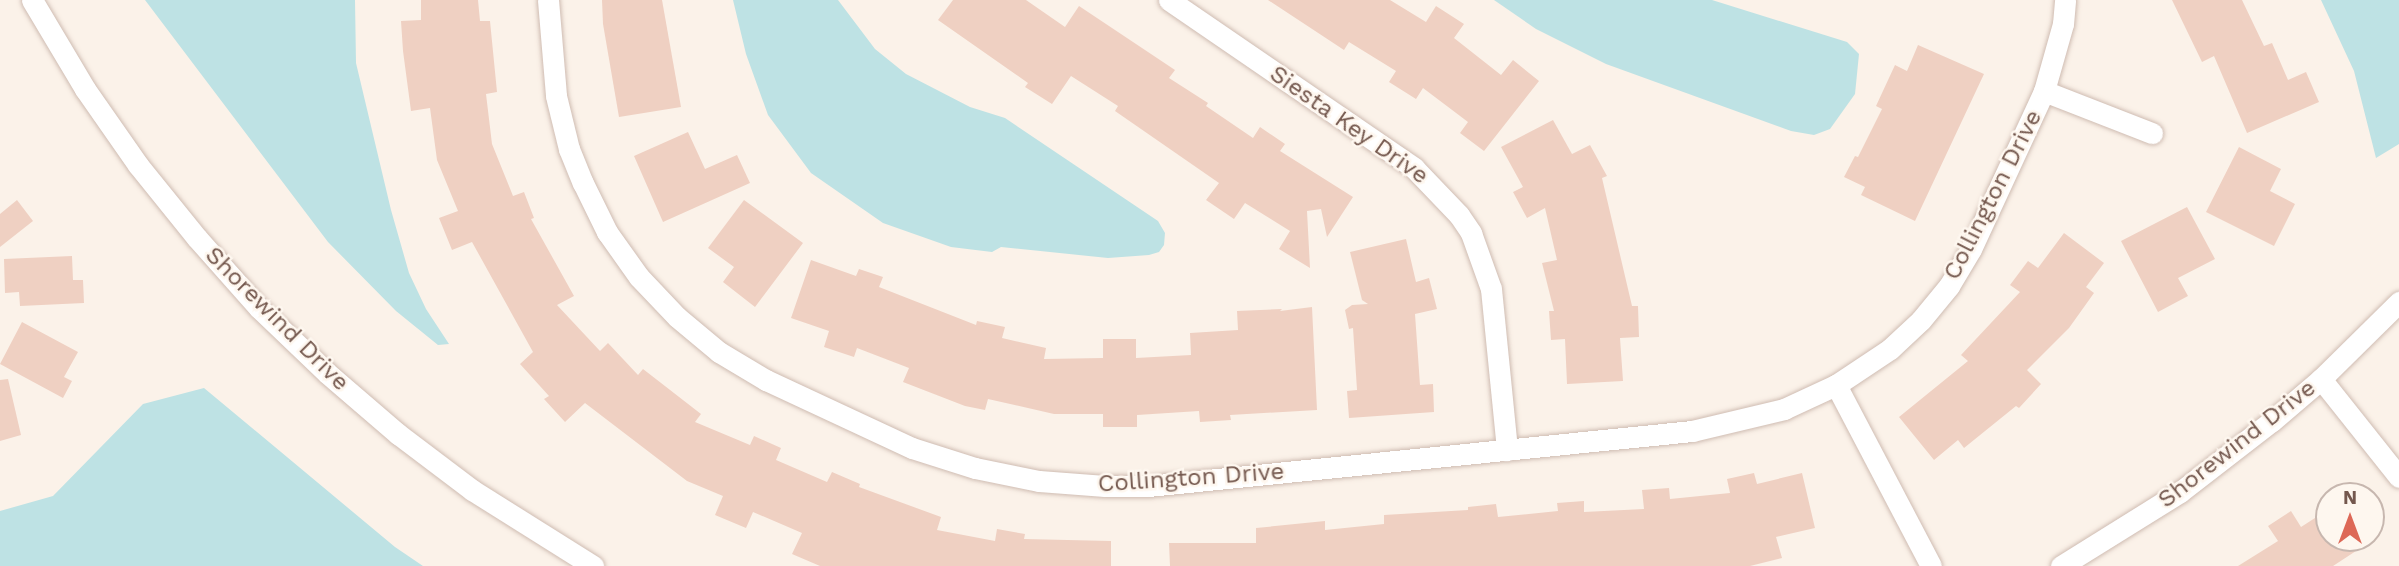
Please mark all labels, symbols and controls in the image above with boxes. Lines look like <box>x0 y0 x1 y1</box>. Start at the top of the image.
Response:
street label: Siesta Key Drive <box>1264 59 1434 191</box>
street label: Collington Drive <box>1938 105 2048 285</box>
street label: Shorewind Drive <box>199 241 355 397</box>
street label: Shorewind Drive <box>2153 374 2321 514</box>
street label: Collington Drive <box>1097 457 1285 499</box>
north arrow <box>2315 482 2385 552</box>
text: N <box>2343 486 2357 509</box>

